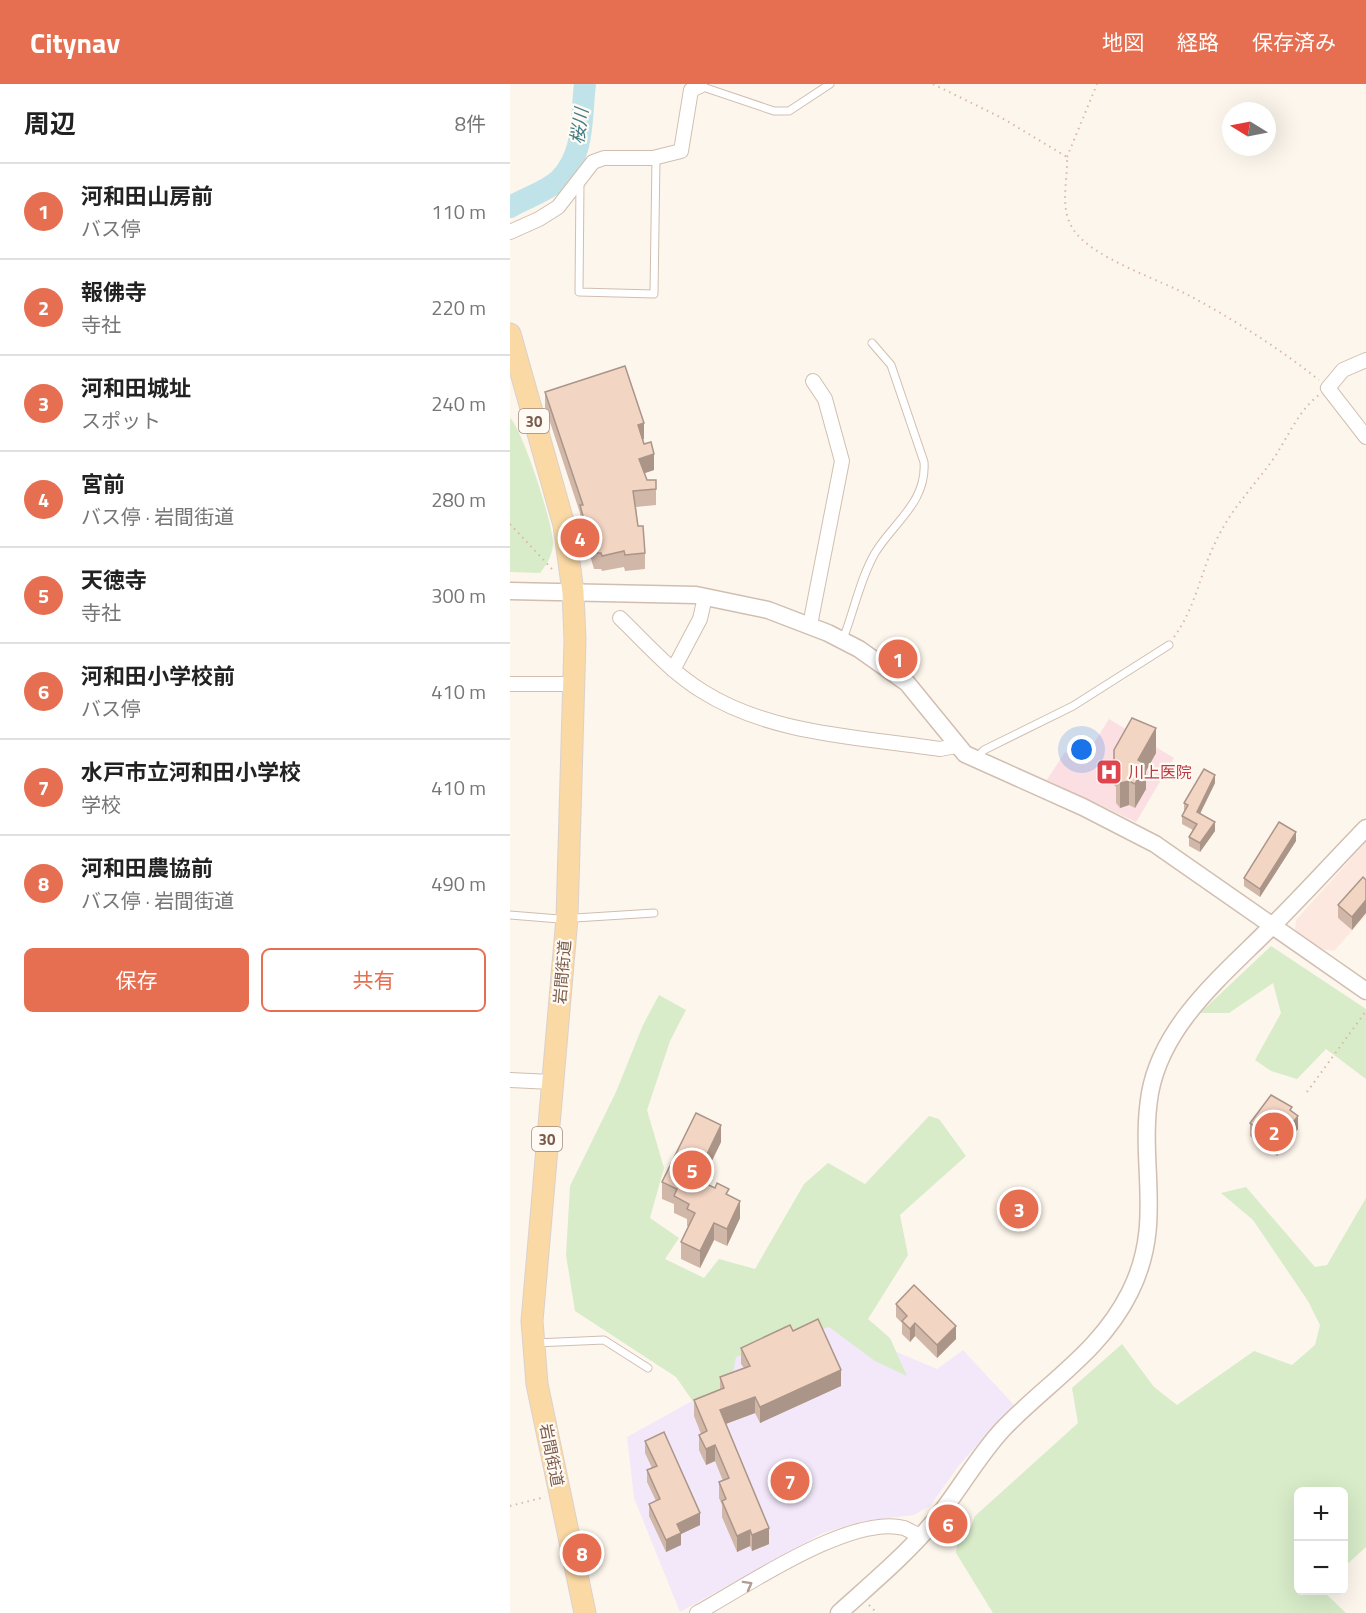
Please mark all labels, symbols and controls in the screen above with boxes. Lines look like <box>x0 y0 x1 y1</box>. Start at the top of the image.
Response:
text: Citynav <box>30 21 120 64</box>
text: 地図 <box>1102 26 1144 58</box>
text: 経路 <box>1177 26 1219 58</box>
text: 保存済み <box>1252 26 1336 58</box>
north arrow <box>1222 102 1276 156</box>
text: 周辺 <box>24 104 76 143</box>
water label: 桜川 <box>563 104 595 146</box>
text: 8件 <box>455 108 486 139</box>
text: 河和田山房前 <box>81 179 213 213</box>
text: 1 <box>38 196 49 227</box>
text: 110 m <box>431 196 486 227</box>
text: バス停 <box>81 213 141 244</box>
text: 報佛寺 <box>81 275 147 309</box>
text: 2 <box>38 292 49 323</box>
text: 220 m <box>431 292 486 323</box>
text: 寺社 <box>81 309 121 340</box>
text: 河和田城址 <box>81 371 191 405</box>
text: 3 <box>38 388 49 419</box>
text: 240 m <box>431 388 486 419</box>
text: スポット <box>81 405 161 436</box>
road number: 30 <box>519 409 549 433</box>
text: 宮前 <box>81 467 125 501</box>
text: 4 <box>38 484 49 515</box>
text: 280 m <box>431 484 486 515</box>
text: バス停 · 岩間街道 <box>81 501 234 532</box>
pin: 4 <box>560 516 600 560</box>
text: 天徳寺 <box>81 563 147 597</box>
text: 5 <box>38 580 49 611</box>
text: 300 m <box>431 580 486 611</box>
text: 寺社 <box>81 597 121 628</box>
pin: 1 <box>878 636 918 682</box>
text: 河和田小学校前 <box>81 659 235 693</box>
text: 6 <box>38 676 49 707</box>
text: 410 m <box>431 676 486 707</box>
text: バス停 <box>81 693 141 724</box>
your location <box>1067 735 1096 764</box>
text: 水戸市立河和田小学校 <box>81 755 301 789</box>
hospital icon: 川上医院 <box>1094 757 1124 787</box>
place label: 川上医院 <box>1128 760 1192 784</box>
text: 7 <box>38 772 49 803</box>
text: 410 m <box>431 772 486 803</box>
text: 学校 <box>81 789 121 820</box>
text: 河和田農協前 <box>81 851 213 885</box>
text: 8 <box>38 868 49 899</box>
text: 490 m <box>431 868 486 899</box>
text: バス停 · 岩間街道 <box>81 885 234 916</box>
street label: 岩間街道 <box>547 939 577 1005</box>
button: 保存 <box>24 948 249 1012</box>
button: 共有 <box>261 948 486 1012</box>
pin: 2 <box>1254 1110 1293 1154</box>
road number: 30 <box>532 1127 562 1151</box>
pin: 5 <box>672 1148 711 1192</box>
pin: 3 <box>1000 1186 1038 1232</box>
street label: 岩間街道 <box>534 1421 570 1489</box>
pin: 7 <box>770 1458 810 1504</box>
map controls <box>1294 1487 1348 1595</box>
button: + <box>1294 1487 1348 1541</box>
pin: 6 <box>928 1502 968 1546</box>
pin: 8 <box>562 1530 602 1576</box>
button: − <box>1294 1541 1348 1595</box>
one-way arrow <box>742 1581 753 1592</box>

